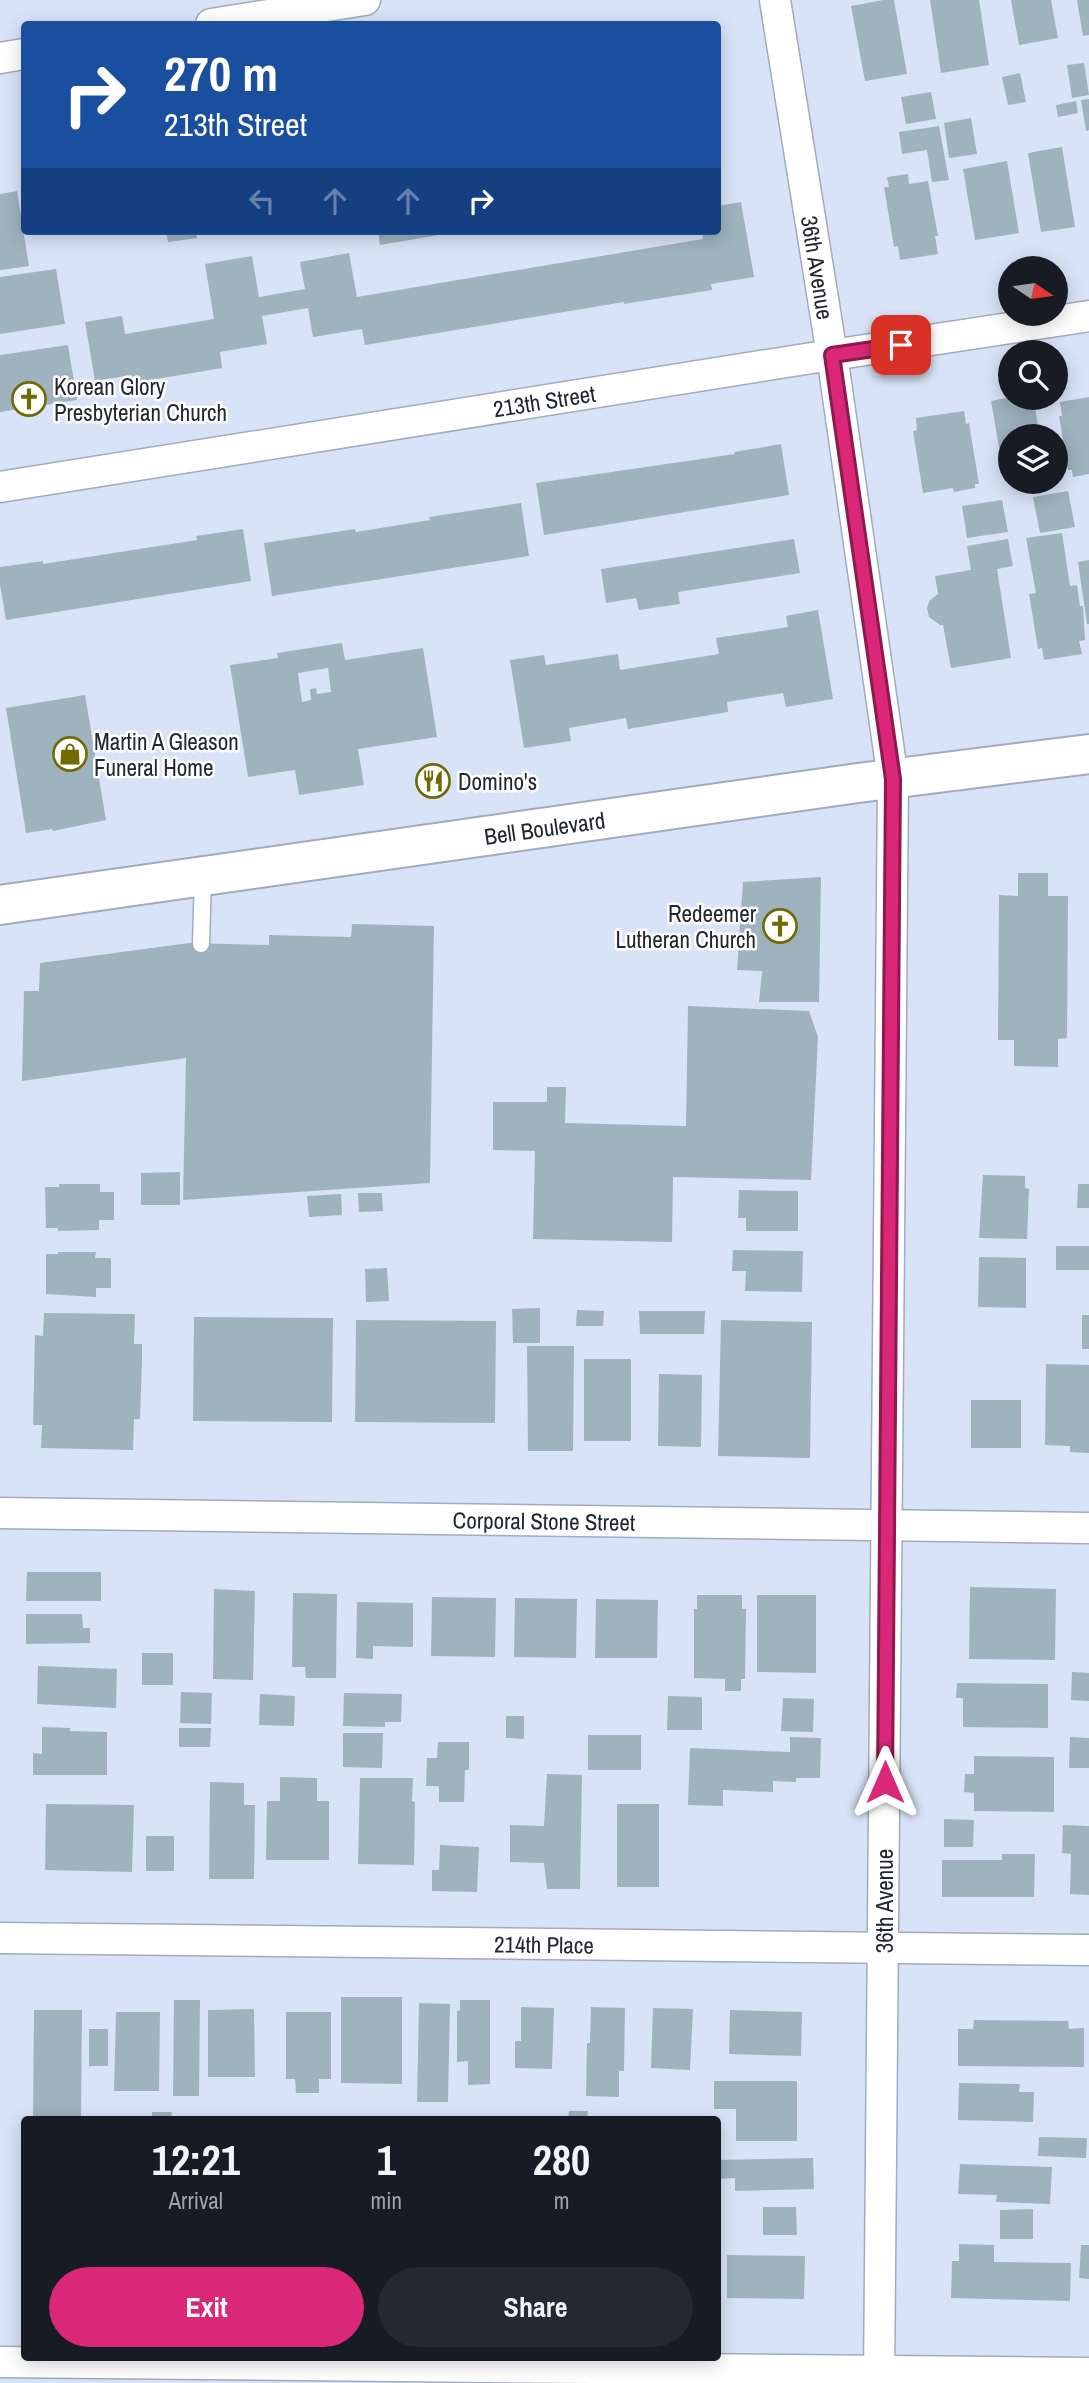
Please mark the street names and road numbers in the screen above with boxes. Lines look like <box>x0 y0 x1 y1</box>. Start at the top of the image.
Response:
street label: 36th Avenue <box>794 213 842 322</box>
street label: 213th Street <box>491 377 597 424</box>
street label: Bell Boulevard <box>482 804 607 851</box>
street label: Corporal Stone Street <box>452 1504 635 1537</box>
street label: 36th Avenue <box>869 1849 900 1953</box>
street label: 214th Place <box>494 1928 594 1960</box>

